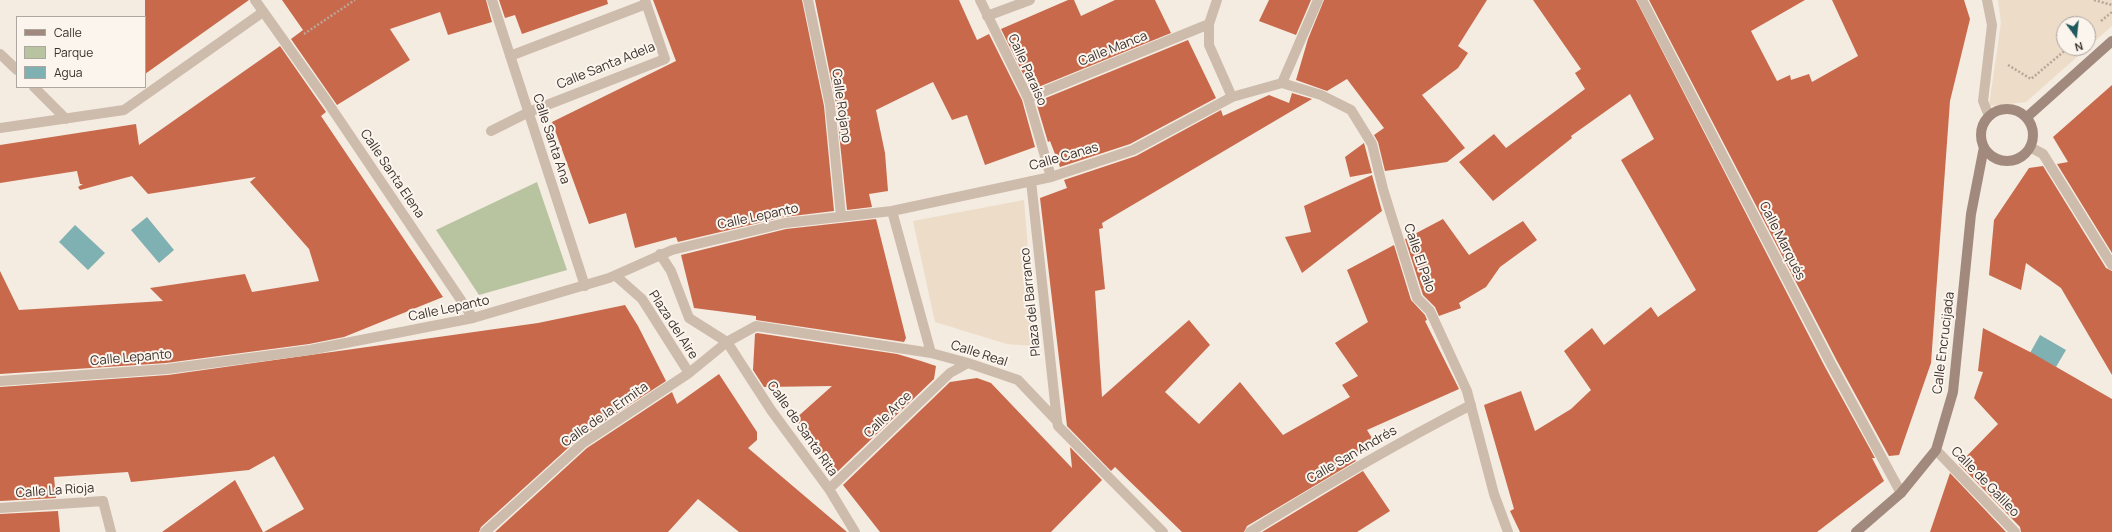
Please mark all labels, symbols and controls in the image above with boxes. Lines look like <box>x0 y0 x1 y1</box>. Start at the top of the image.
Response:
legend <box>16 16 146 88</box>
north arrow <box>2056 16 2096 56</box>
text: Calle <box>54 24 82 41</box>
street label: Calle Manca <box>1076 28 1150 70</box>
street label: Calle Paraíso <box>1004 32 1050 108</box>
street label: Calle Santa Adela <box>555 39 657 93</box>
text: N <box>2073 39 2085 55</box>
text: Parque <box>54 44 93 61</box>
text: Agua <box>54 64 83 81</box>
street label: Calle Rojano <box>828 68 854 144</box>
street label: Calle Santa Ana <box>529 92 573 186</box>
street label: Calle Santa Elena <box>357 127 427 221</box>
street label: Calle Canas <box>1028 140 1100 174</box>
street label: Calle Marqués <box>1756 199 1808 283</box>
street label: Calle Lepanto <box>716 201 800 233</box>
street label: Calle El Palo <box>1400 222 1438 294</box>
street label: Plaza del Barranco <box>1018 247 1044 357</box>
street label: Plaza del Aire <box>645 288 701 362</box>
street label: Calle Encrucijada <box>1930 291 1958 395</box>
street label: Calle Lepanto <box>407 293 491 325</box>
street label: Calle Real <box>949 338 1009 370</box>
street label: Calle Lepanto <box>89 347 173 369</box>
street label: Calle de la Ermita <box>559 379 651 451</box>
street label: Calle de Santa Rita <box>763 379 841 479</box>
street label: Calle Arce <box>861 388 915 442</box>
street label: Calle San Andrés <box>1304 423 1400 487</box>
street label: Calle de Galileo <box>1948 444 2022 520</box>
street label: Calle La Rioja <box>15 480 95 502</box>

